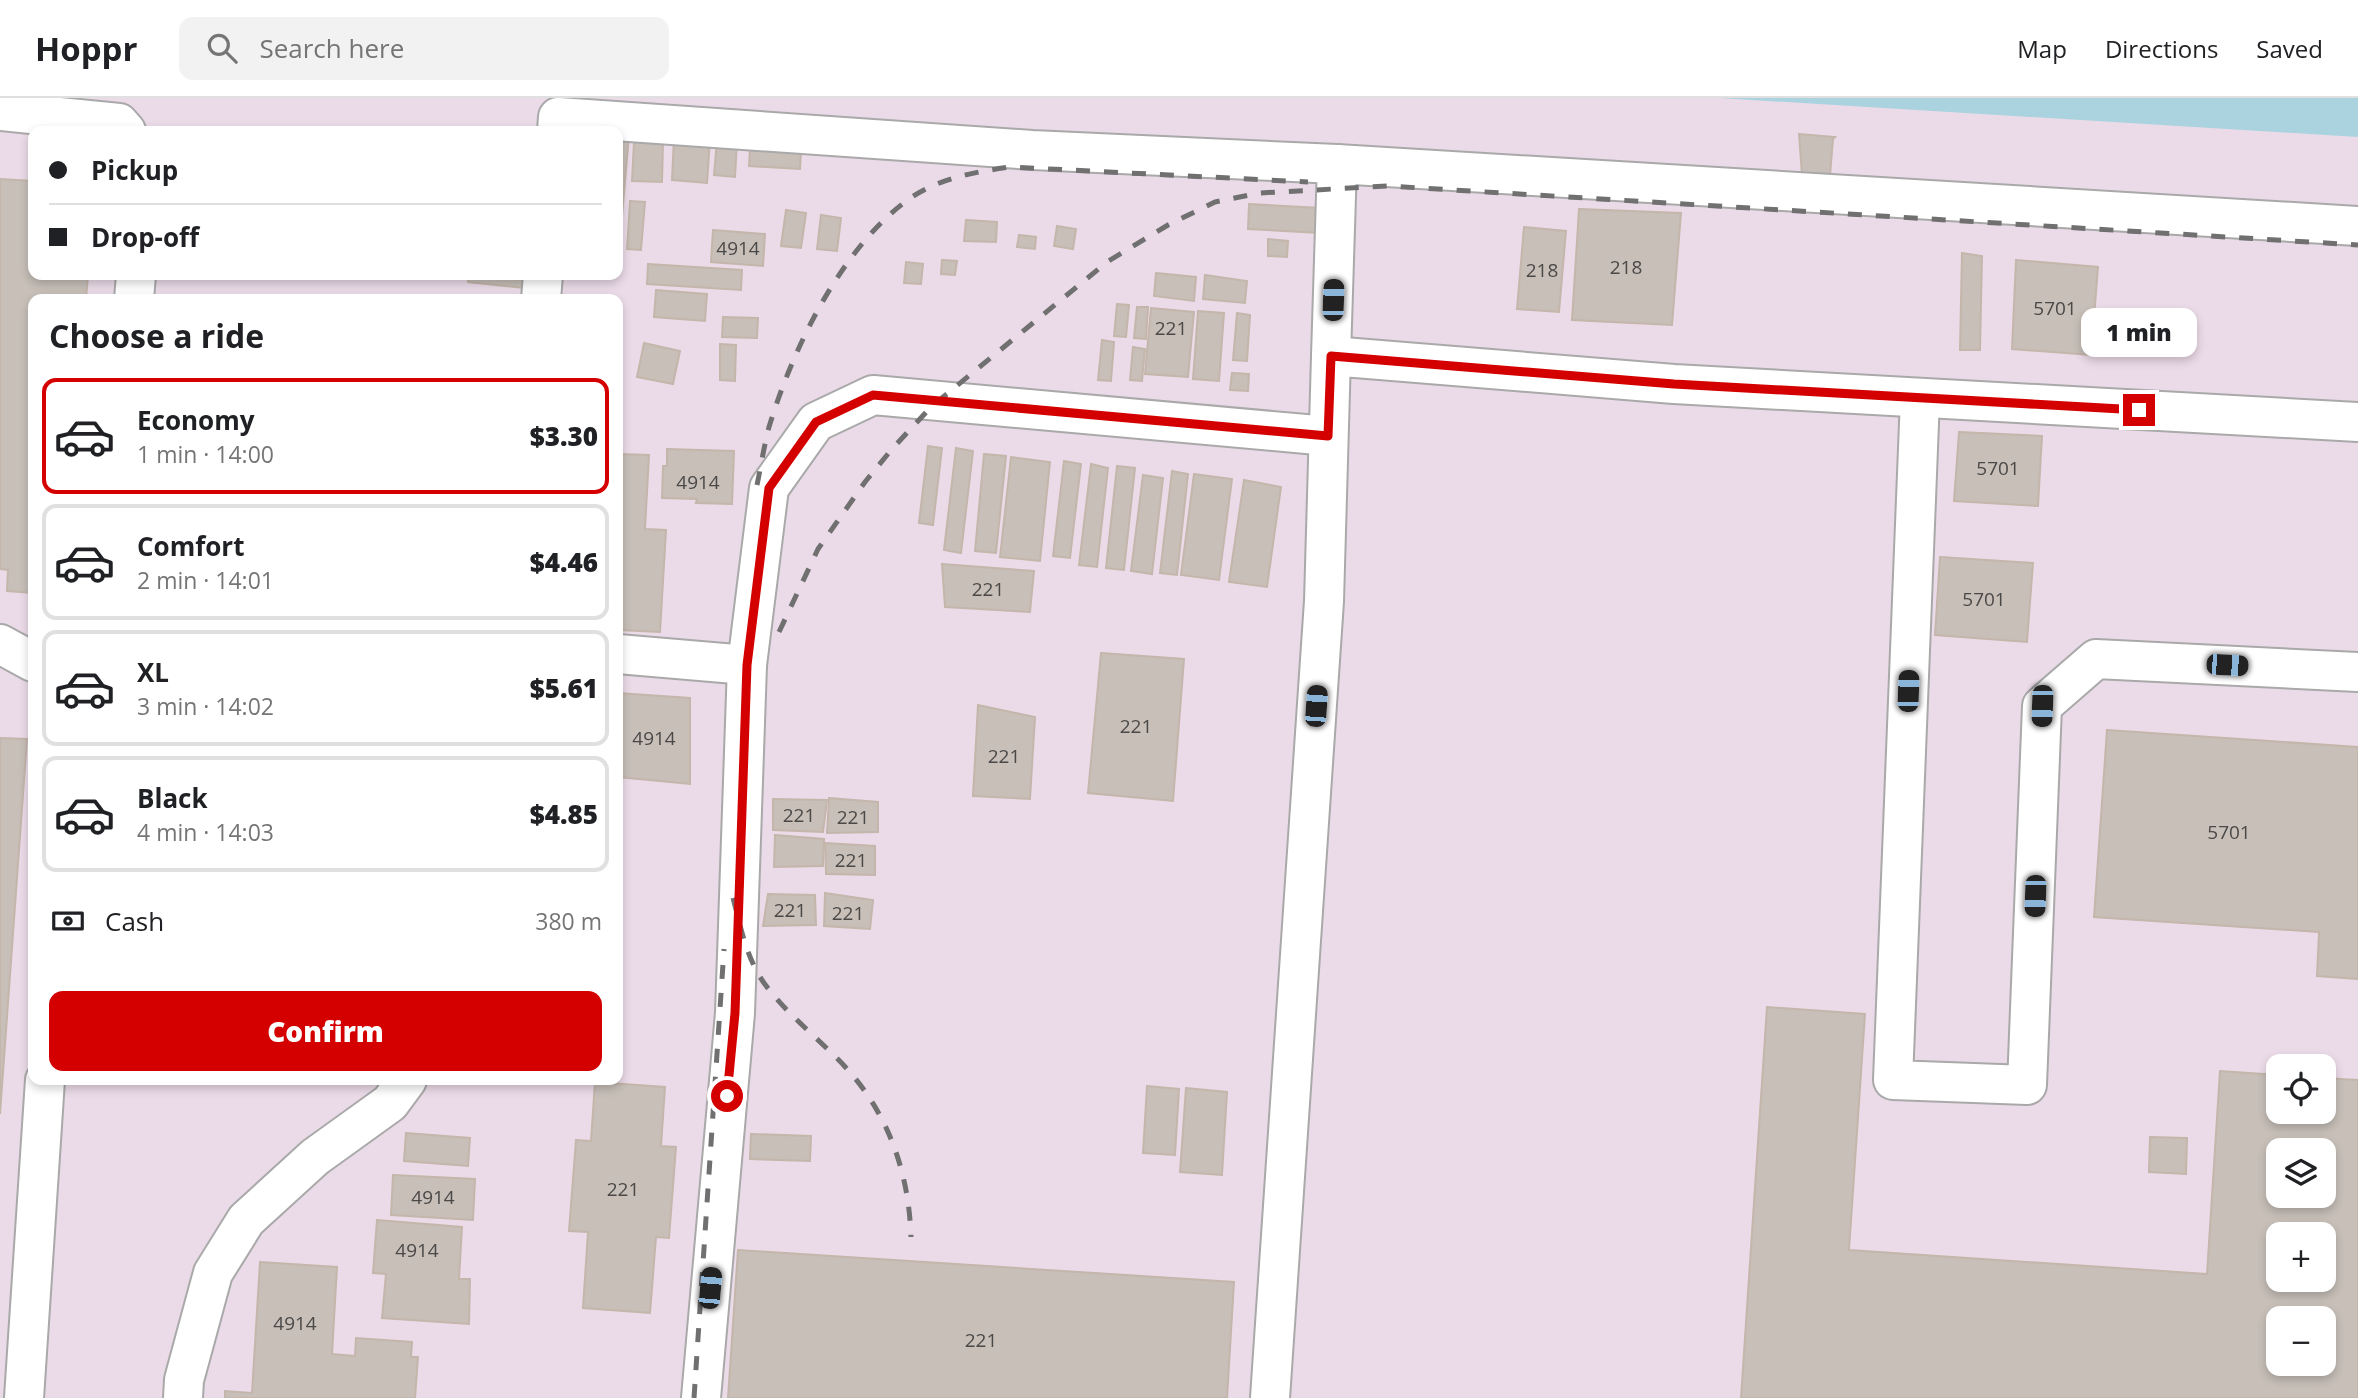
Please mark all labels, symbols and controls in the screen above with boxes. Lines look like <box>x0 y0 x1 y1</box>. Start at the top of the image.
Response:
search box <box>179 17 669 80</box>
text: Hoppr <box>35 26 137 71</box>
icon: search <box>203 29 241 67</box>
text: Search here <box>259 30 404 66</box>
text: Map <box>2017 32 2067 65</box>
text: Directions <box>2105 32 2218 65</box>
text: Saved <box>2256 32 2323 65</box>
text: Pickup <box>91 152 178 188</box>
text: Drop-off <box>91 219 199 255</box>
house number: 4914 <box>716 235 760 261</box>
house number: 218 <box>1610 254 1642 280</box>
house number: 218 <box>1526 257 1558 283</box>
car <box>1322 279 1345 321</box>
house number: 5701 <box>2033 295 2077 321</box>
callout: 1 min <box>2081 308 2197 358</box>
text: Choose a ride <box>49 314 264 357</box>
house number: 221 <box>1155 315 1187 341</box>
text: 1 min <box>2106 316 2172 348</box>
route end <box>2123 394 2155 426</box>
text: Economy <box>137 402 255 438</box>
icon: car <box>53 405 116 468</box>
text: $3.30 <box>530 418 598 454</box>
text: 1 min · 14:00 <box>137 438 274 470</box>
house number: 5701 <box>1976 455 2020 481</box>
house number: 4914 <box>676 469 720 495</box>
text: Comfort <box>137 528 244 564</box>
icon: car <box>53 531 116 594</box>
text: $4.46 <box>530 544 598 580</box>
text: 2 min · 14:01 <box>137 564 274 596</box>
house number: 221 <box>972 576 1004 602</box>
house number: 5701 <box>1962 586 2006 612</box>
car <box>2206 653 2249 677</box>
text: XL <box>137 654 169 690</box>
icon: car <box>53 657 116 720</box>
text: $5.61 <box>530 670 598 706</box>
car <box>1897 670 1920 712</box>
car <box>1305 684 1328 728</box>
car <box>2031 685 2054 727</box>
text: 3 min · 14:02 <box>137 690 274 722</box>
house number: 221 <box>1120 713 1152 739</box>
house number: 4914 <box>632 725 676 751</box>
house number: 221 <box>988 743 1020 769</box>
text: Black <box>137 780 208 816</box>
icon: car <box>53 783 116 846</box>
text: $4.85 <box>530 796 598 832</box>
house number: 221 <box>783 802 815 828</box>
house number: 221 <box>837 804 869 830</box>
text: 4 min · 14:03 <box>137 816 274 848</box>
house number: 5701 <box>2207 819 2251 845</box>
house number: 221 <box>835 847 867 873</box>
car <box>2024 875 2047 917</box>
house number: 221 <box>774 897 806 923</box>
house number: 221 <box>832 900 864 926</box>
icon: cash <box>49 902 87 940</box>
text: Cash <box>105 903 164 939</box>
text: 380 m <box>535 905 602 937</box>
button: Confirm <box>49 991 602 1071</box>
map controls <box>2266 1054 2336 1376</box>
button: locate <box>2266 1054 2336 1124</box>
route start <box>711 1080 743 1112</box>
button: layers <box>2266 1138 2336 1208</box>
house number: 221 <box>607 1176 639 1202</box>
house number: 4914 <box>411 1184 455 1210</box>
button: + <box>2266 1222 2336 1292</box>
house number: 4914 <box>395 1237 439 1263</box>
car <box>698 1266 723 1310</box>
button: − <box>2266 1306 2336 1376</box>
house number: 4914 <box>273 1310 317 1336</box>
house number: 221 <box>965 1327 997 1353</box>

